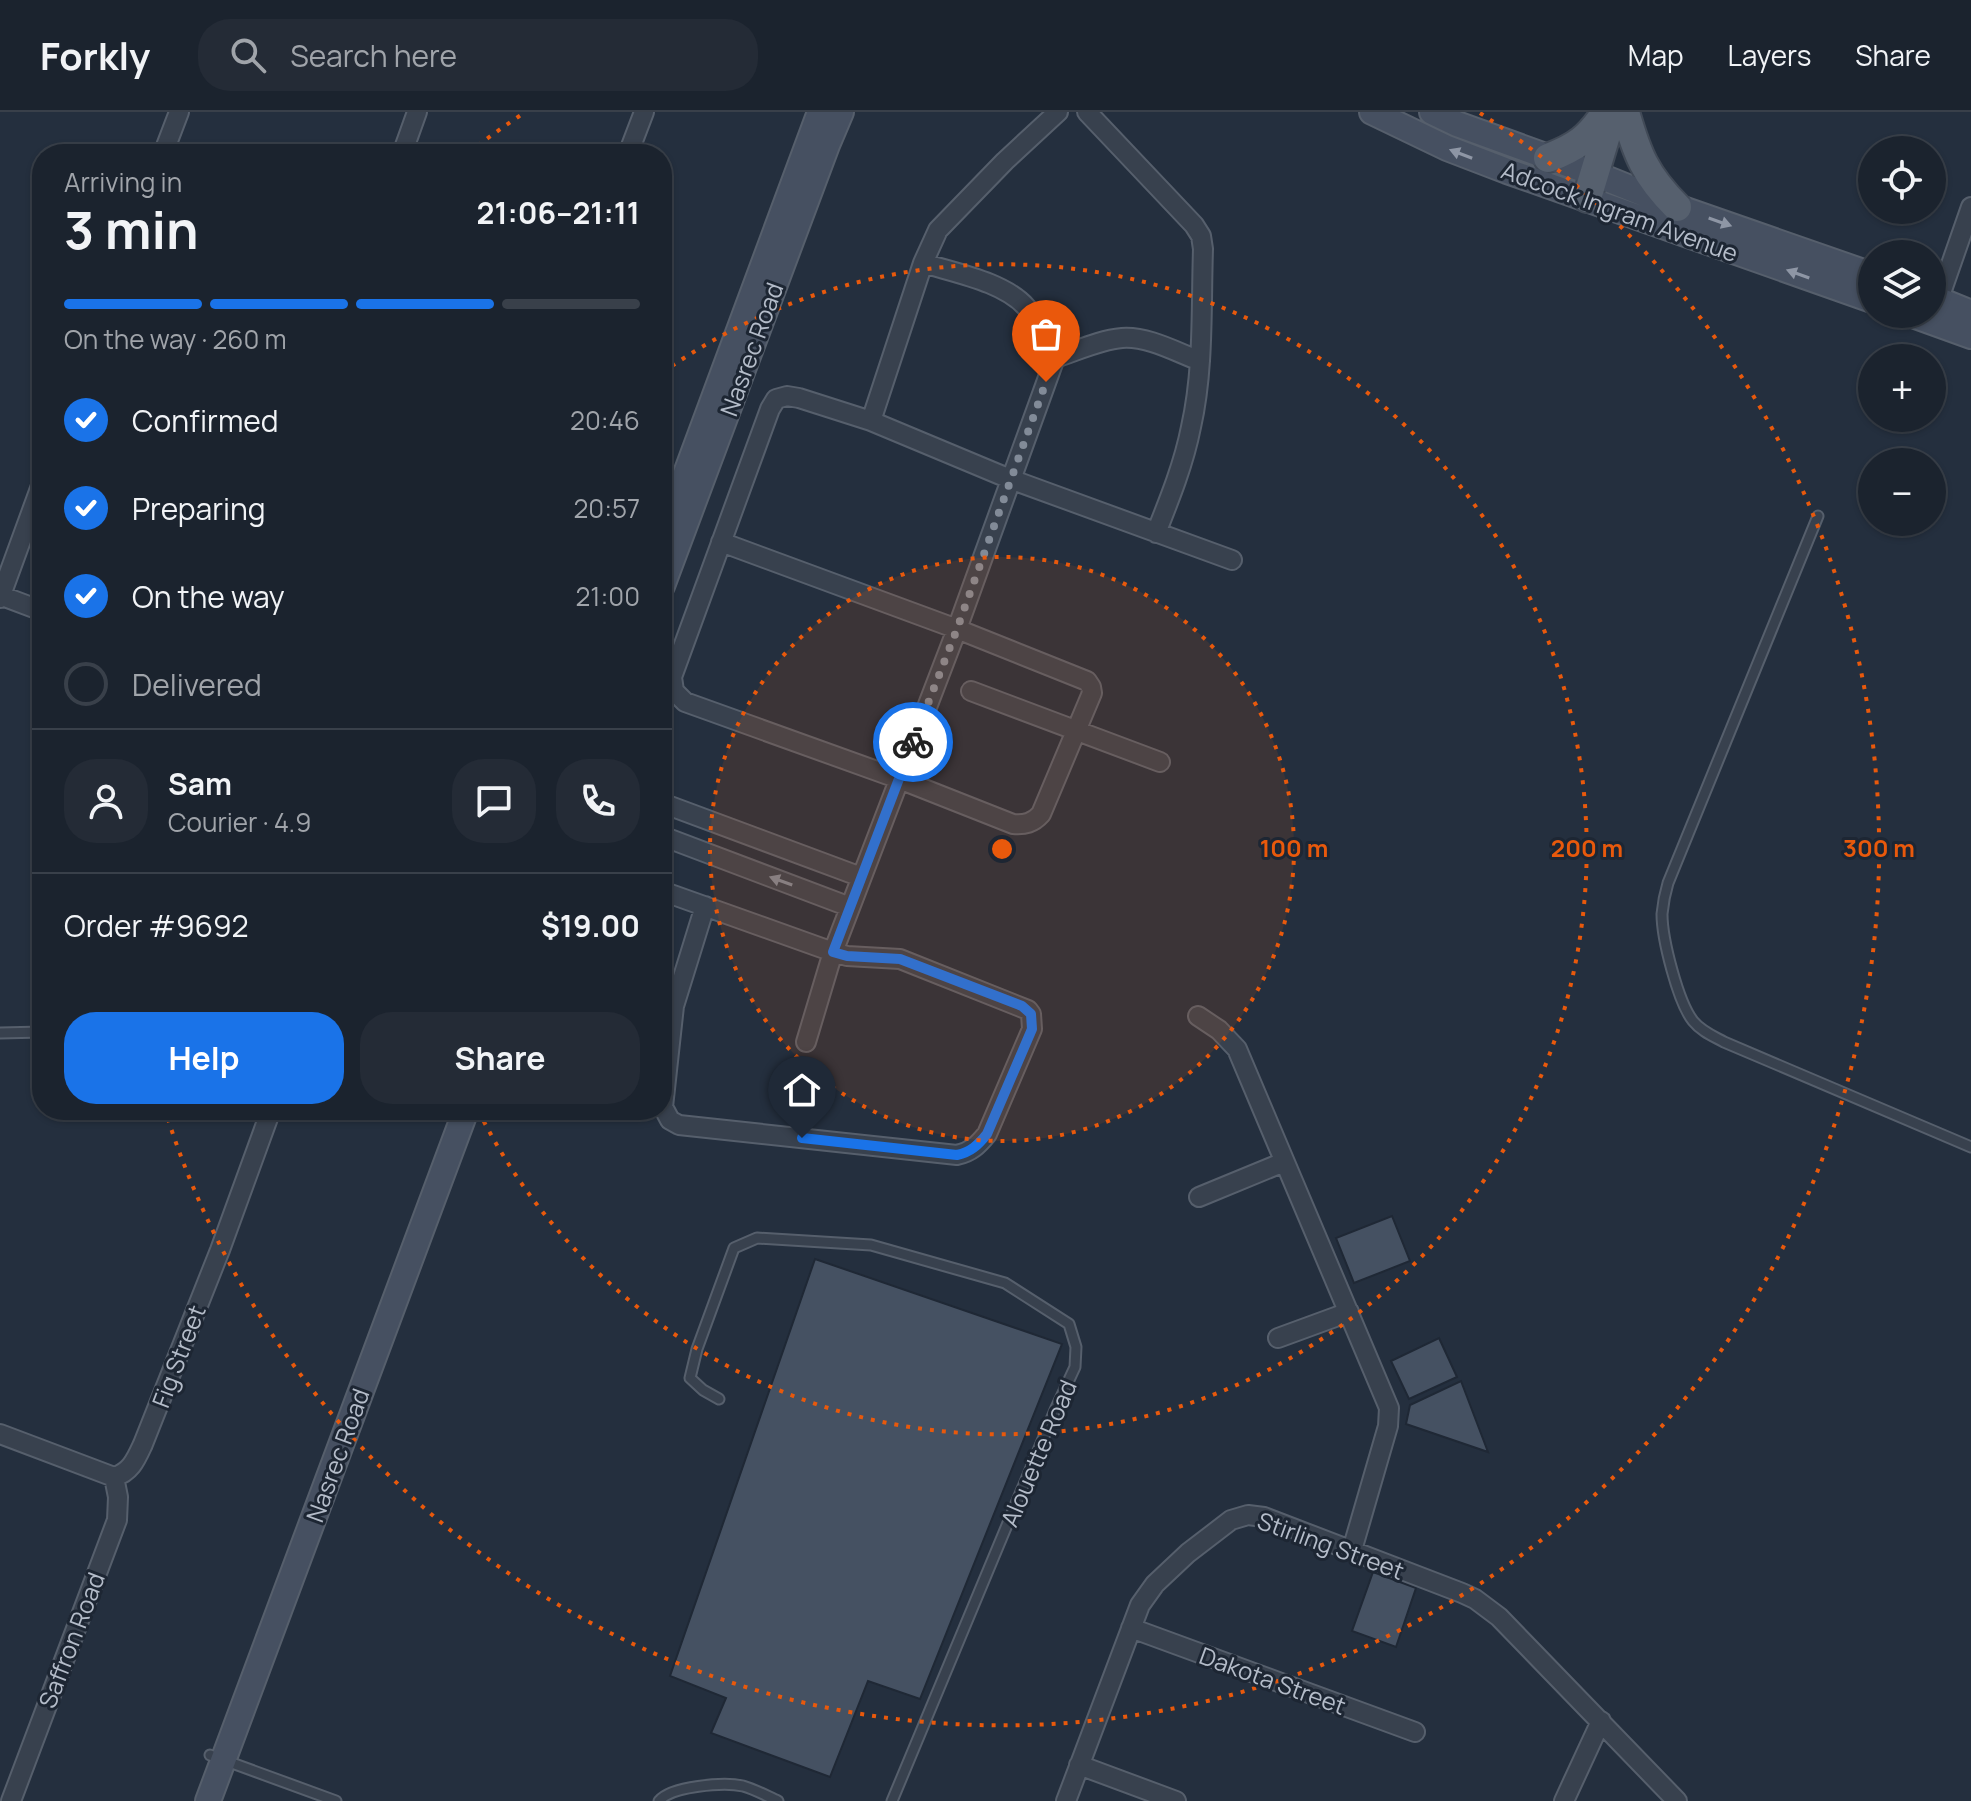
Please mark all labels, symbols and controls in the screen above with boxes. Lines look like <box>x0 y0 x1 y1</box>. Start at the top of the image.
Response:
search box <box>198 19 758 91</box>
text: Forkly <box>40 29 150 81</box>
icon: search <box>226 33 270 77</box>
text: Search here <box>290 35 457 76</box>
text: Map <box>1628 36 1684 74</box>
text: Layers <box>1728 36 1811 74</box>
text: Share <box>1855 36 1931 74</box>
map controls <box>1858 136 1946 536</box>
button: locate <box>1858 136 1946 224</box>
one-way arrow <box>1449 147 1473 160</box>
street label: Adcock Ingram Avenue <box>1497 153 1743 269</box>
text: Arriving in <box>64 164 182 200</box>
text: 21:06–21:11 <box>477 192 640 233</box>
text: 3 min <box>64 194 199 265</box>
one-way arrow <box>1708 216 1732 228</box>
button: layers <box>1858 240 1946 328</box>
one-way arrow <box>1786 268 1810 280</box>
street label: Nasrec Road <box>712 278 790 420</box>
pin <box>1012 300 1080 382</box>
icon: bag <box>1024 312 1068 356</box>
text: On the way · 260 m <box>64 321 287 357</box>
button: + <box>1858 344 1946 432</box>
icon: check <box>64 398 108 442</box>
text: Confirmed <box>132 400 279 441</box>
text: 20:46 <box>570 402 640 438</box>
button: − <box>1858 448 1946 536</box>
icon: check <box>64 486 108 530</box>
text: Preparing <box>132 488 266 529</box>
text: 20:57 <box>573 490 640 526</box>
icon: check <box>64 574 108 618</box>
text: On the way <box>132 576 285 617</box>
text: 21:00 <box>576 578 640 614</box>
text: Delivered <box>132 664 262 705</box>
courier <box>873 702 953 782</box>
icon: bike <box>891 720 935 764</box>
button: person <box>64 759 148 843</box>
button: chat <box>452 759 536 843</box>
button: phone <box>556 759 640 843</box>
text: Sam <box>168 763 232 804</box>
text: Courier · 4.9 <box>168 804 311 840</box>
text: 100 m <box>1260 831 1328 864</box>
text: 200 m <box>1551 831 1623 864</box>
text: 300 m <box>1843 831 1915 864</box>
centre of rings <box>988 835 1016 863</box>
one-way arrow <box>769 875 793 887</box>
text: Order #9692 <box>64 905 249 946</box>
text: $19.00 <box>541 905 640 946</box>
button: Help <box>64 1012 344 1104</box>
button: Share <box>360 1012 640 1104</box>
pin <box>768 1056 836 1138</box>
icon: home <box>780 1068 824 1112</box>
street label: Fig Street <box>143 1300 213 1412</box>
street label: Alouette Road <box>992 1374 1084 1532</box>
street label: Nasrec Road <box>298 1384 376 1526</box>
street label: Stirling Street <box>1253 1503 1409 1587</box>
street label: Saffron Road <box>30 1568 112 1712</box>
street label: Dakota Street <box>1195 1638 1351 1722</box>

